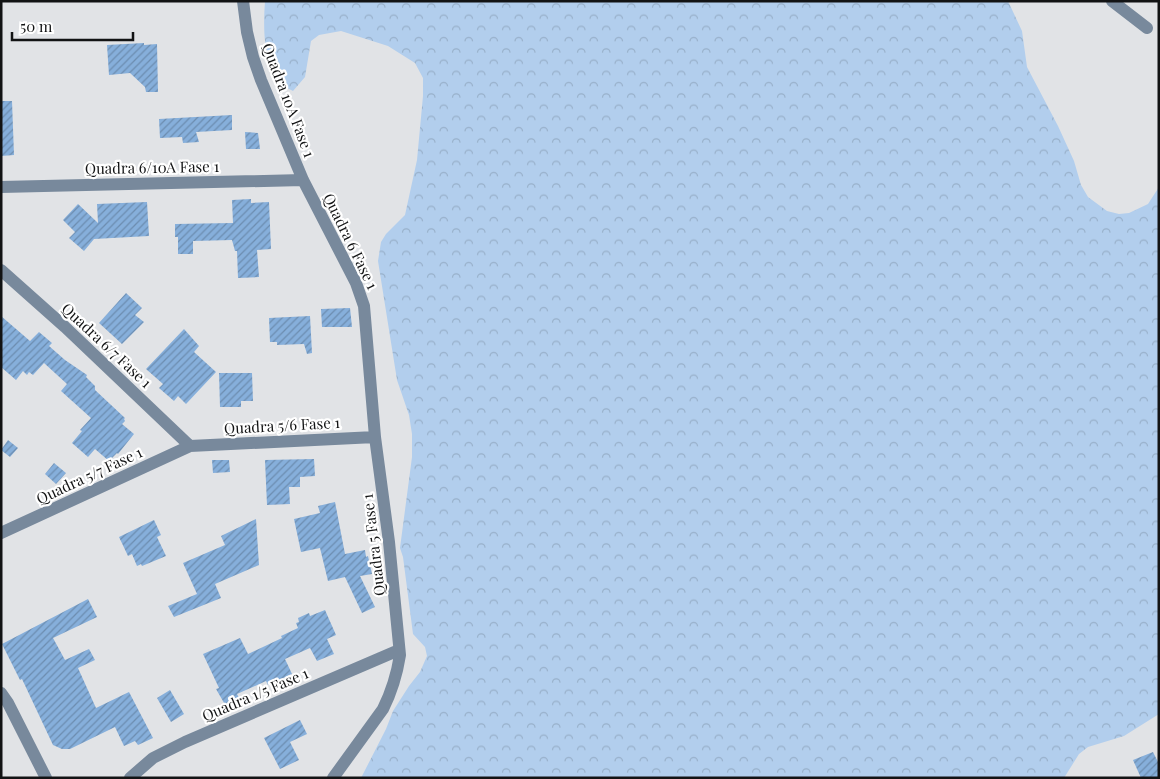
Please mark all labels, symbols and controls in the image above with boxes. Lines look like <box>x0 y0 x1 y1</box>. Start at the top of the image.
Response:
scale bar <box>12 10 134 42</box>
text: 50 m <box>20 16 53 36</box>
street label: Quadra 10A Fase 1 <box>258 40 320 160</box>
street label: Quadra 6/10A Fase 1 <box>85 156 220 178</box>
street label: Quadra 6 Fase 1 <box>319 190 383 293</box>
street label: Quadra 6/7 Fase 1 <box>58 298 157 392</box>
street label: Quadra 5/6 Fase 1 <box>223 412 341 438</box>
street label: Quadra 5/7 Fase 1 <box>33 442 146 508</box>
street label: Quadra 5 Fase 1 <box>357 492 389 597</box>
street label: Quadra 1/5 Fase 1 <box>199 662 312 725</box>

